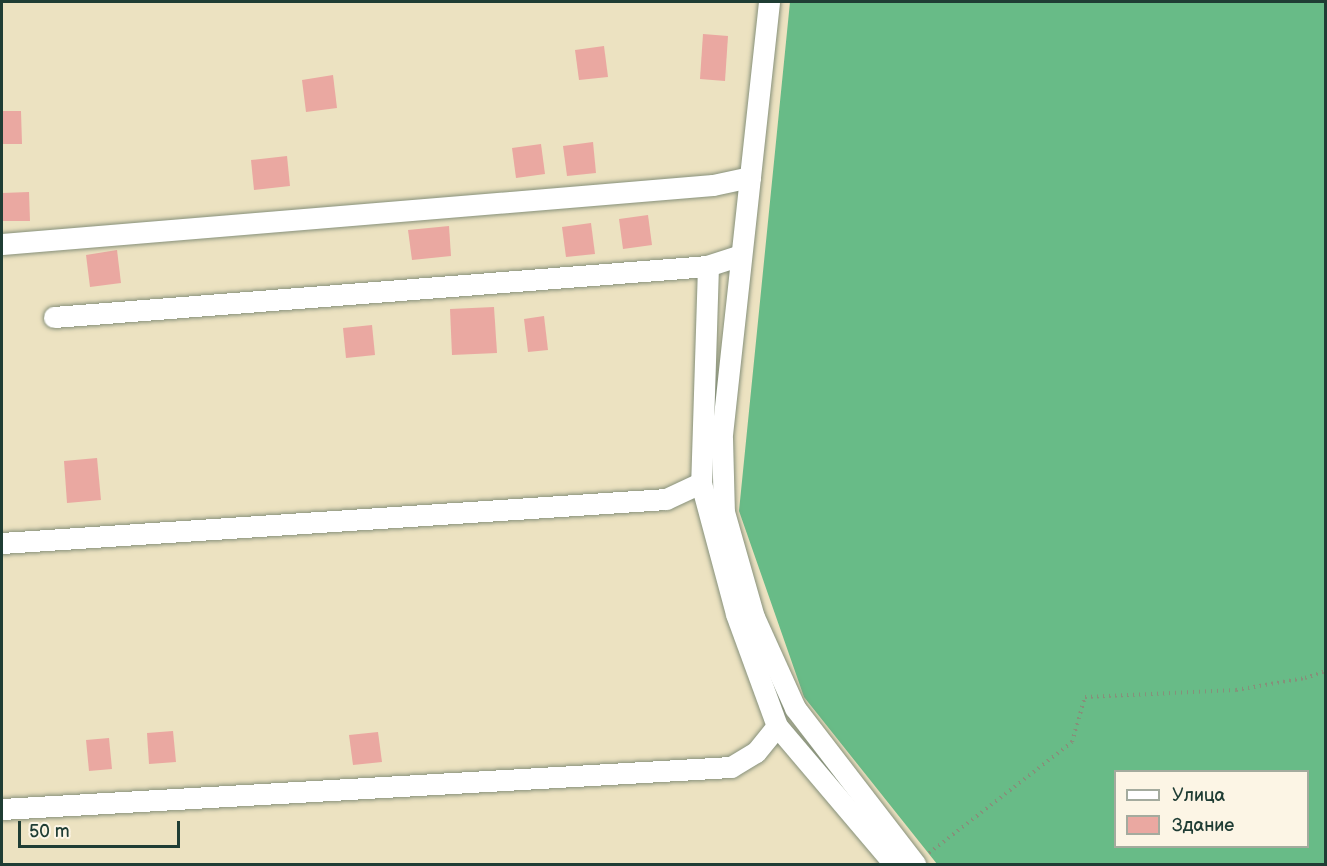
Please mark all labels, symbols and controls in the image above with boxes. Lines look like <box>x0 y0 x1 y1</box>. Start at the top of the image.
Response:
legend <box>1114 770 1309 848</box>
text: Улица <box>1172 785 1225 806</box>
scale bar <box>21 809 183 847</box>
text: Здание <box>1172 815 1234 836</box>
text: 50 m <box>29 821 70 842</box>

